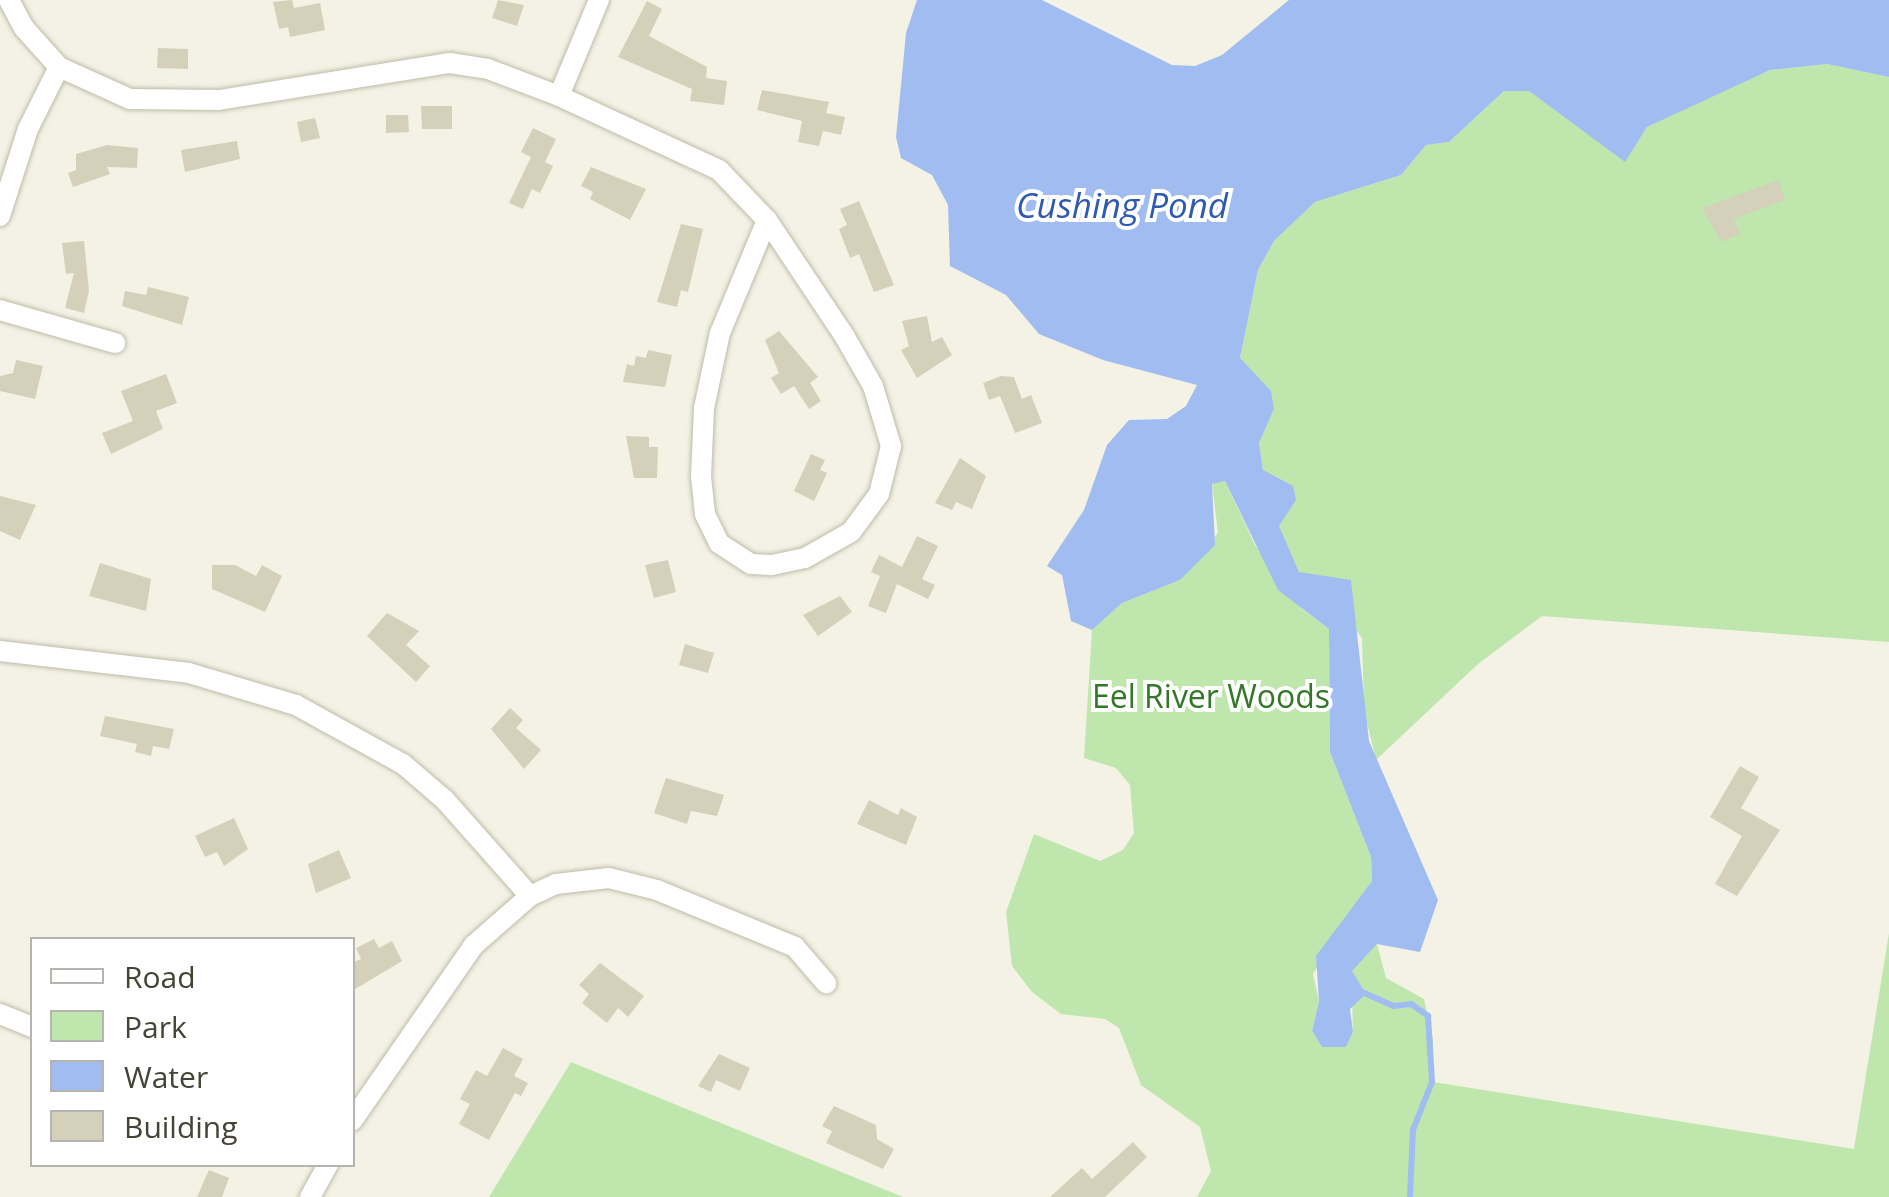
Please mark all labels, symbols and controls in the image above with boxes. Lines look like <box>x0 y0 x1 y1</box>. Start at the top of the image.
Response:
water label: Cushing Pond <box>1016 184 1228 226</box>
park label: Eel River Woods <box>1092 677 1330 715</box>
legend <box>30 937 355 1167</box>
text: Road <box>124 956 196 997</box>
text: Park <box>124 1006 187 1047</box>
text: Water <box>124 1056 208 1097</box>
text: Building <box>124 1106 238 1147</box>

